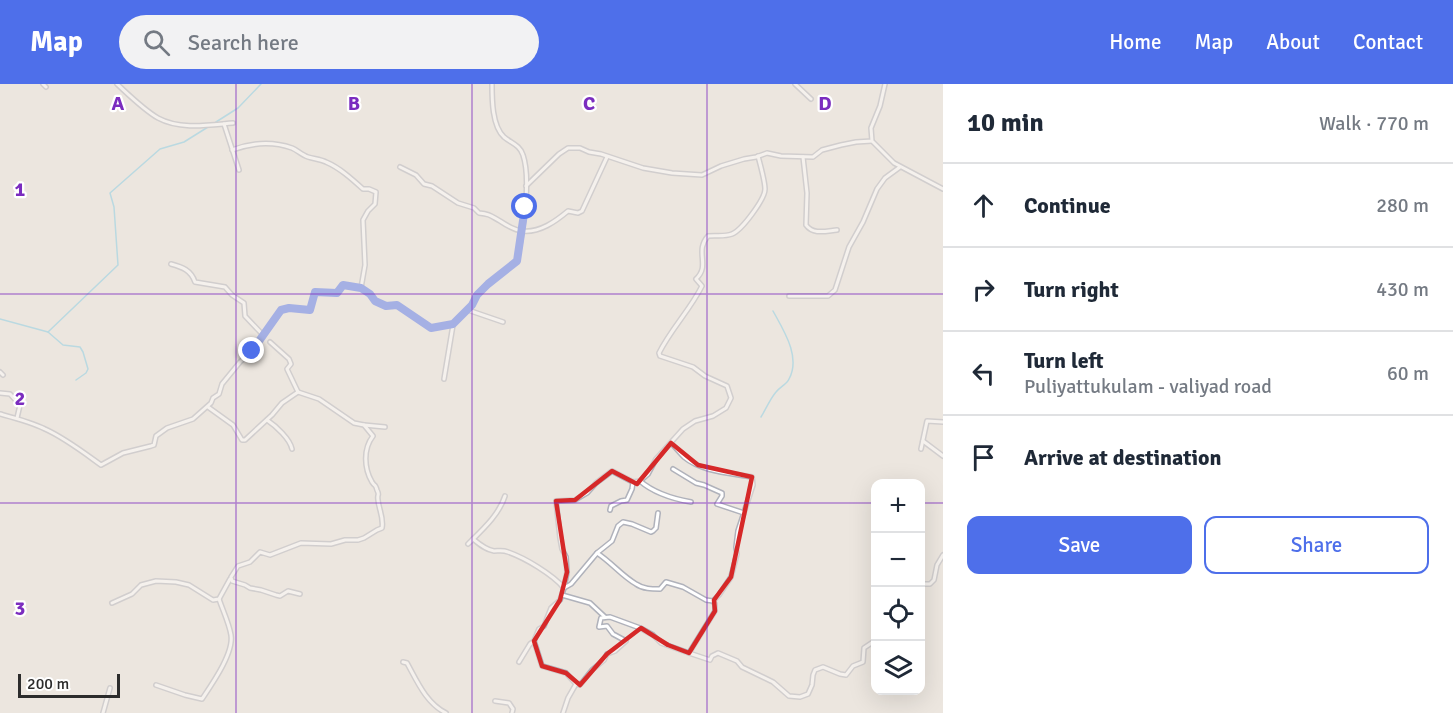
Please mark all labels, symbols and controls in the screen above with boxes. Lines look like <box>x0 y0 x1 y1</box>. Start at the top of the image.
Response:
search box <box>119 15 539 69</box>
text: Map <box>30 25 83 59</box>
icon: search <box>140 26 173 59</box>
text: Search here <box>188 29 299 56</box>
text: Home <box>1109 29 1162 55</box>
text: Map <box>1195 29 1233 55</box>
text: About <box>1266 29 1320 55</box>
text: Contact <box>1353 29 1423 55</box>
text: A <box>112 91 125 116</box>
text: B <box>348 91 360 116</box>
text: C <box>583 91 595 116</box>
text: D <box>818 91 832 116</box>
text: 10 min <box>967 107 1044 139</box>
text: Walk · 770 m <box>1319 111 1429 136</box>
text: 1 <box>15 177 26 202</box>
icon: ahead <box>967 189 1000 222</box>
text: Continue <box>1024 192 1111 219</box>
route start <box>511 193 537 219</box>
text: 280 m <box>1376 193 1429 218</box>
icon: right <box>967 273 1000 306</box>
text: Turn right <box>1024 276 1119 303</box>
text: 430 m <box>1376 277 1429 302</box>
route end <box>238 337 264 363</box>
text: Turn left <box>1024 347 1104 374</box>
icon: left <box>967 357 1000 390</box>
text: 60 m <box>1387 361 1429 386</box>
text: Puliyattukulam - valiyad road <box>1024 374 1272 399</box>
text: 2 <box>15 386 25 411</box>
icon: arrive <box>967 441 1000 474</box>
text: Arrive at destination <box>1024 444 1221 471</box>
map controls <box>871 479 925 695</box>
button: + <box>871 479 925 533</box>
button: Save <box>967 516 1192 574</box>
button: Share <box>1204 516 1429 574</box>
button: − <box>871 533 925 587</box>
button: locate <box>871 587 925 641</box>
text: 3 <box>15 596 25 621</box>
button: layers <box>871 641 925 695</box>
scale bar <box>18 671 120 698</box>
text: 200 m <box>27 674 69 694</box>

